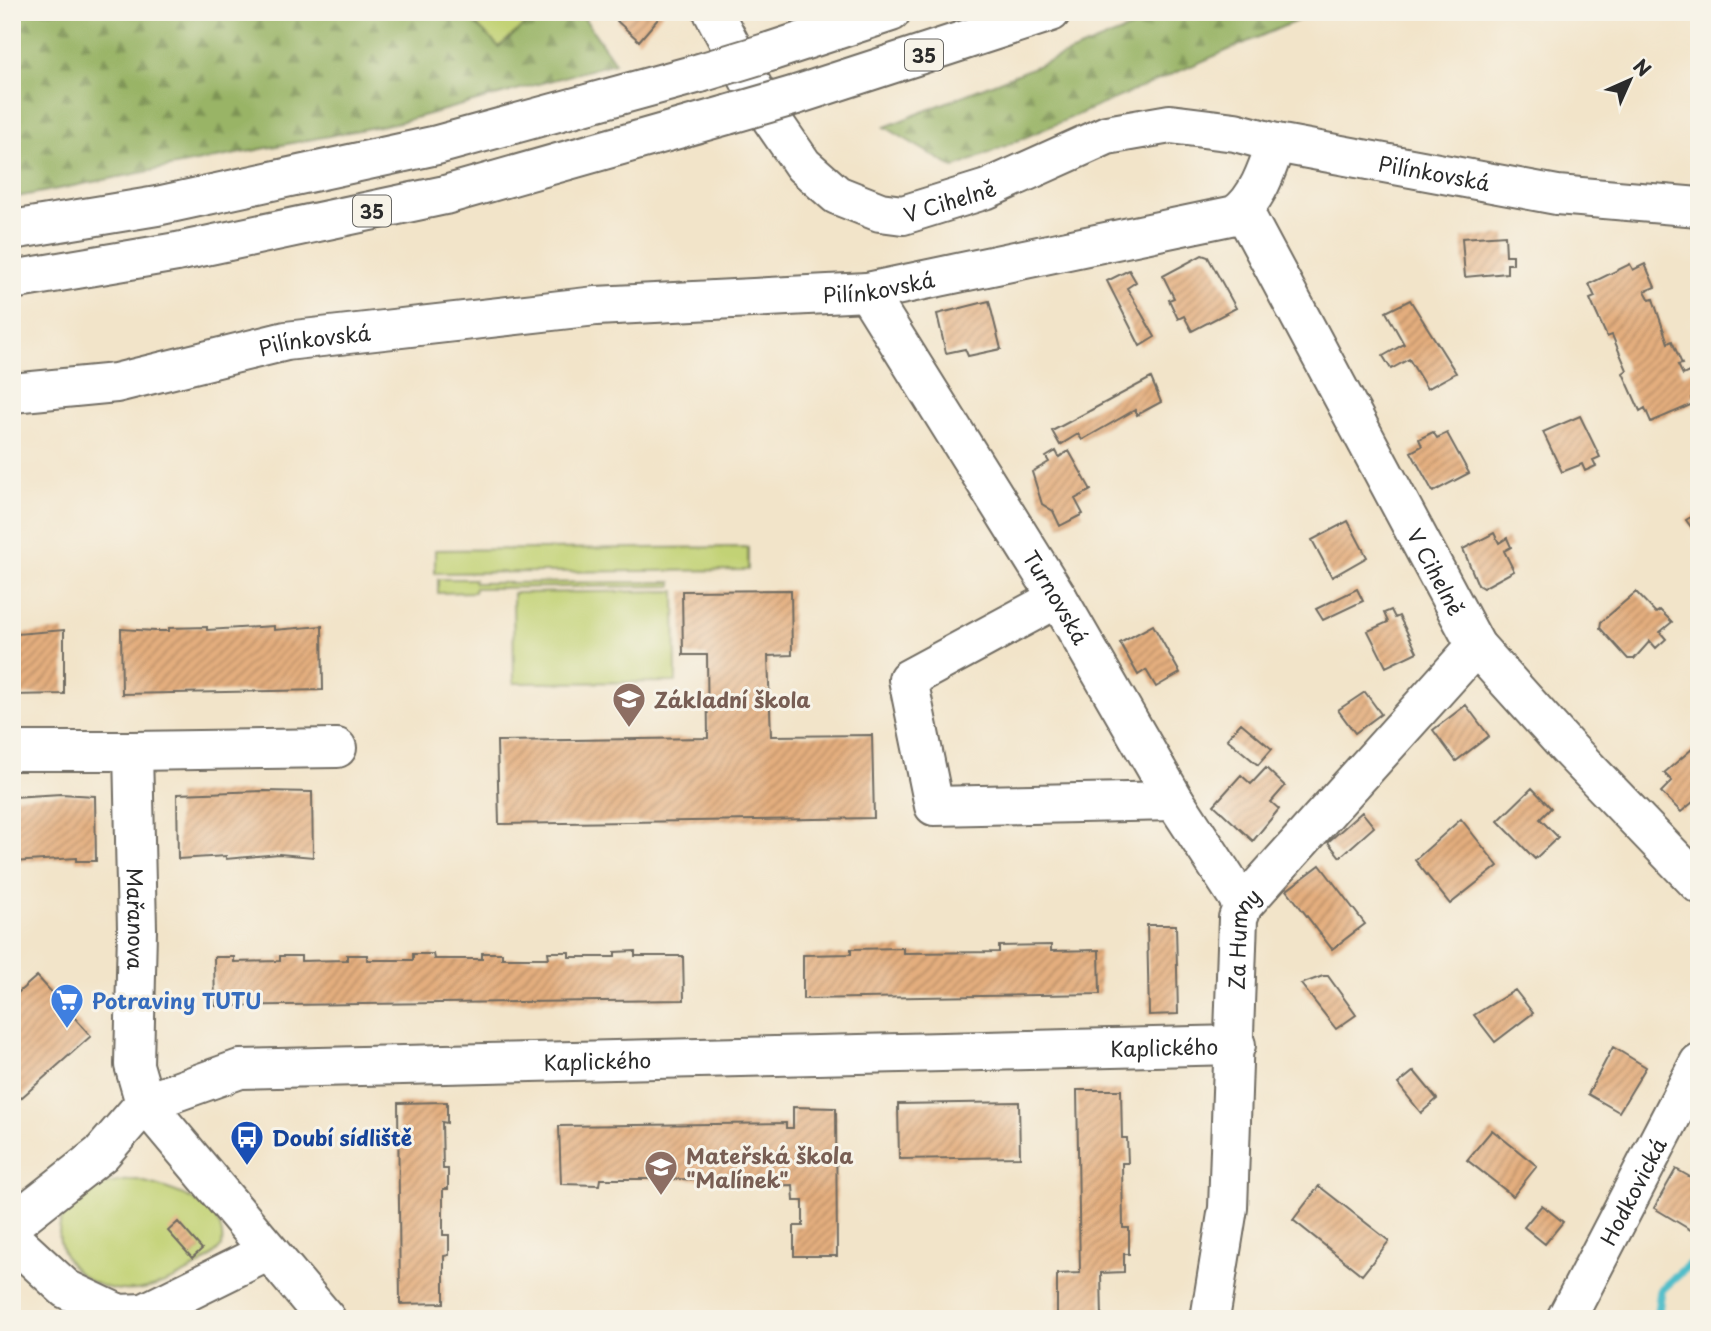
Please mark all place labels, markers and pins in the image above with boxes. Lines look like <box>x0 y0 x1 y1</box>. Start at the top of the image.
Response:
school or university icon: Základní škola <box>610 680 648 729</box>
place label: Základní škola <box>654 683 810 715</box>
supermarket icon: Potraviny TUTU <box>48 981 86 1030</box>
place label: Potraviny TUTU <box>92 984 261 1016</box>
bus stop icon: Doubí sídliště <box>228 1118 266 1167</box>
place label: Doubí sídliště <box>272 1121 412 1153</box>
place label: Mateřská škola "Malínek" <box>686 1139 853 1195</box>
school or university icon: Mateřská škola "Malínek" <box>642 1148 680 1197</box>

